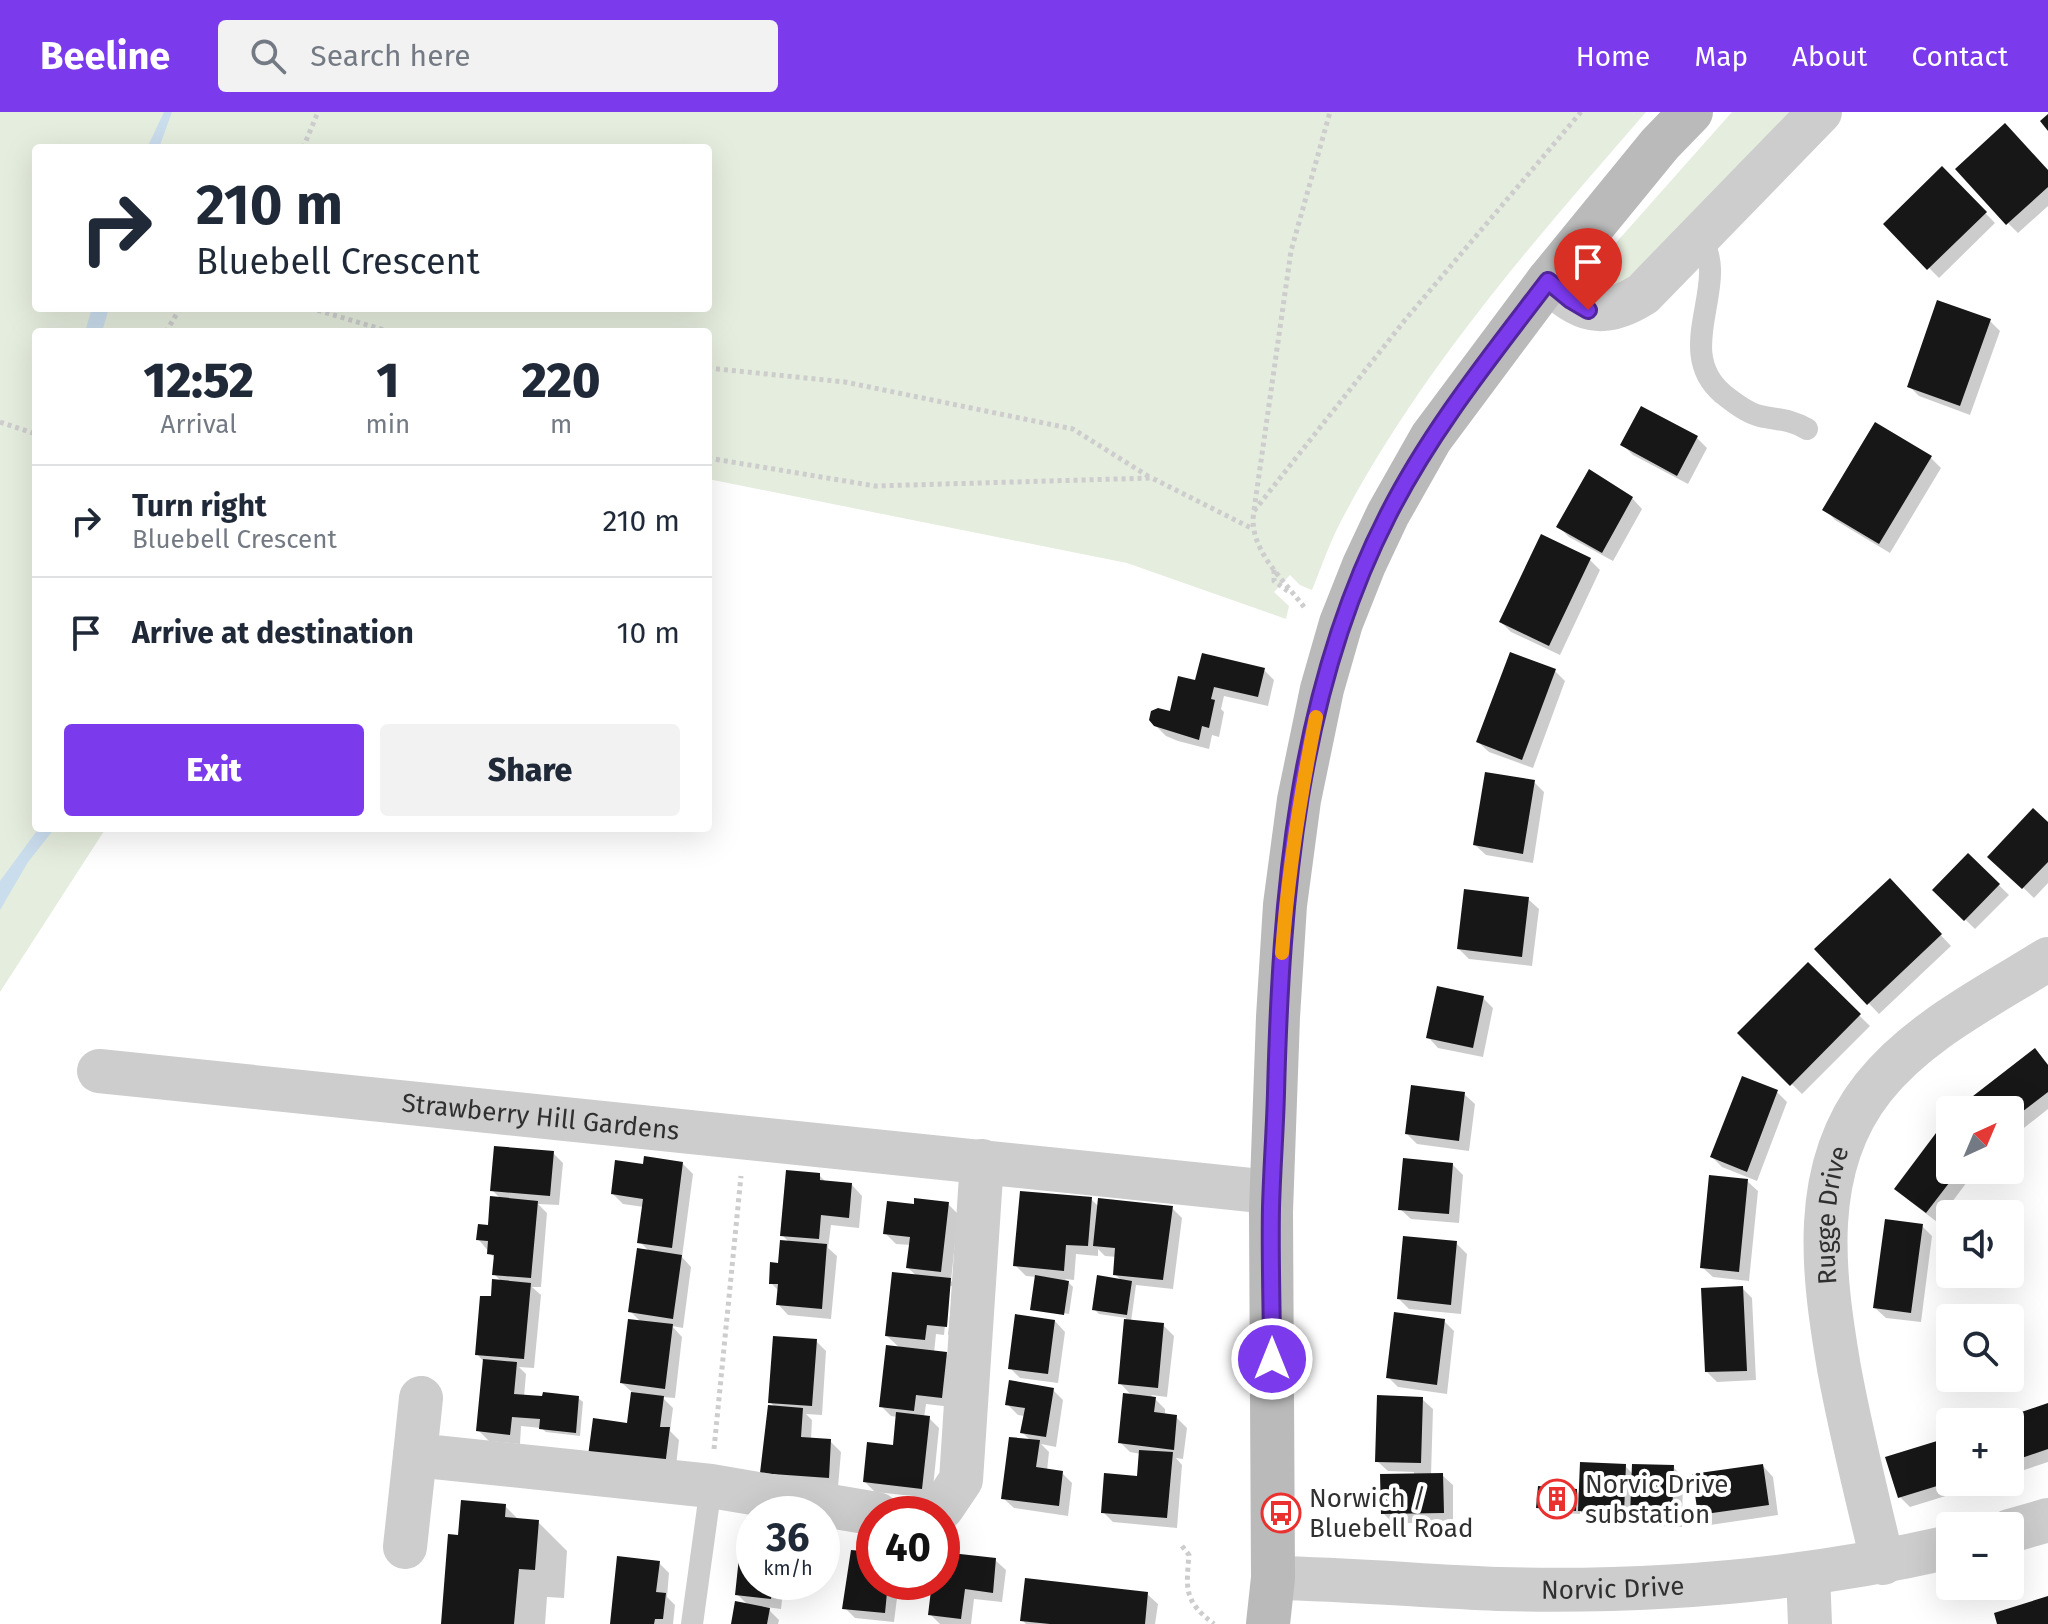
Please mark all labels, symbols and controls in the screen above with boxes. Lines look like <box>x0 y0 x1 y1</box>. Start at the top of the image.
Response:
search box <box>218 20 778 92</box>
text: Beeline <box>40 33 170 79</box>
icon: search <box>246 34 290 78</box>
text: Search here <box>310 38 471 74</box>
text: Home <box>1576 40 1650 73</box>
text: Map <box>1694 40 1748 73</box>
text: About <box>1792 40 1867 73</box>
text: Contact <box>1911 40 2008 73</box>
text: 210 m <box>196 172 343 239</box>
icon: right <box>64 176 168 280</box>
pin <box>1554 228 1622 310</box>
text: Bluebell Crescent <box>196 240 480 284</box>
icon: arrive <box>1566 240 1610 284</box>
text: 12:52 <box>144 352 254 410</box>
text: 1 <box>376 352 399 410</box>
text: 220 <box>522 352 601 410</box>
text: Arrival <box>161 409 237 440</box>
text: min <box>365 409 410 440</box>
text: m <box>550 409 572 440</box>
text: Turn right <box>132 488 267 524</box>
icon: right <box>64 499 108 543</box>
text: 210 m <box>603 503 680 539</box>
text: Bluebell Crescent <box>132 524 337 555</box>
icon: arrive <box>64 611 108 655</box>
text: Arrive at destination <box>132 615 414 651</box>
text: 10 m <box>617 615 680 651</box>
button: Exit <box>64 724 364 816</box>
button: Share <box>380 724 680 816</box>
street label: Strawberry Hill Gardens <box>400 1087 681 1146</box>
north arrow <box>1936 1096 2024 1184</box>
map controls <box>1936 1096 2024 1600</box>
street label: Rugge Drive <box>1810 1142 1855 1286</box>
button: sound <box>1936 1200 2024 1288</box>
button: search <box>1936 1304 2024 1392</box>
position arrow <box>1230 1317 1314 1401</box>
button: + <box>1936 1408 2024 1496</box>
place label: Norvic Drive substation <box>1585 1469 1728 1530</box>
building icon: Norvic Drive substation <box>1536 1478 1578 1520</box>
place label: Norwich / Bluebell Road <box>1309 1483 1473 1544</box>
bus stop icon: Norwich / Bluebell Road <box>1260 1492 1302 1534</box>
speed limit sign: 40 <box>856 1496 960 1600</box>
button: − <box>1936 1512 2024 1600</box>
text: 36 <box>766 1514 810 1562</box>
text: km/h <box>763 1556 813 1580</box>
street label: Norvic Drive <box>1541 1570 1685 1605</box>

